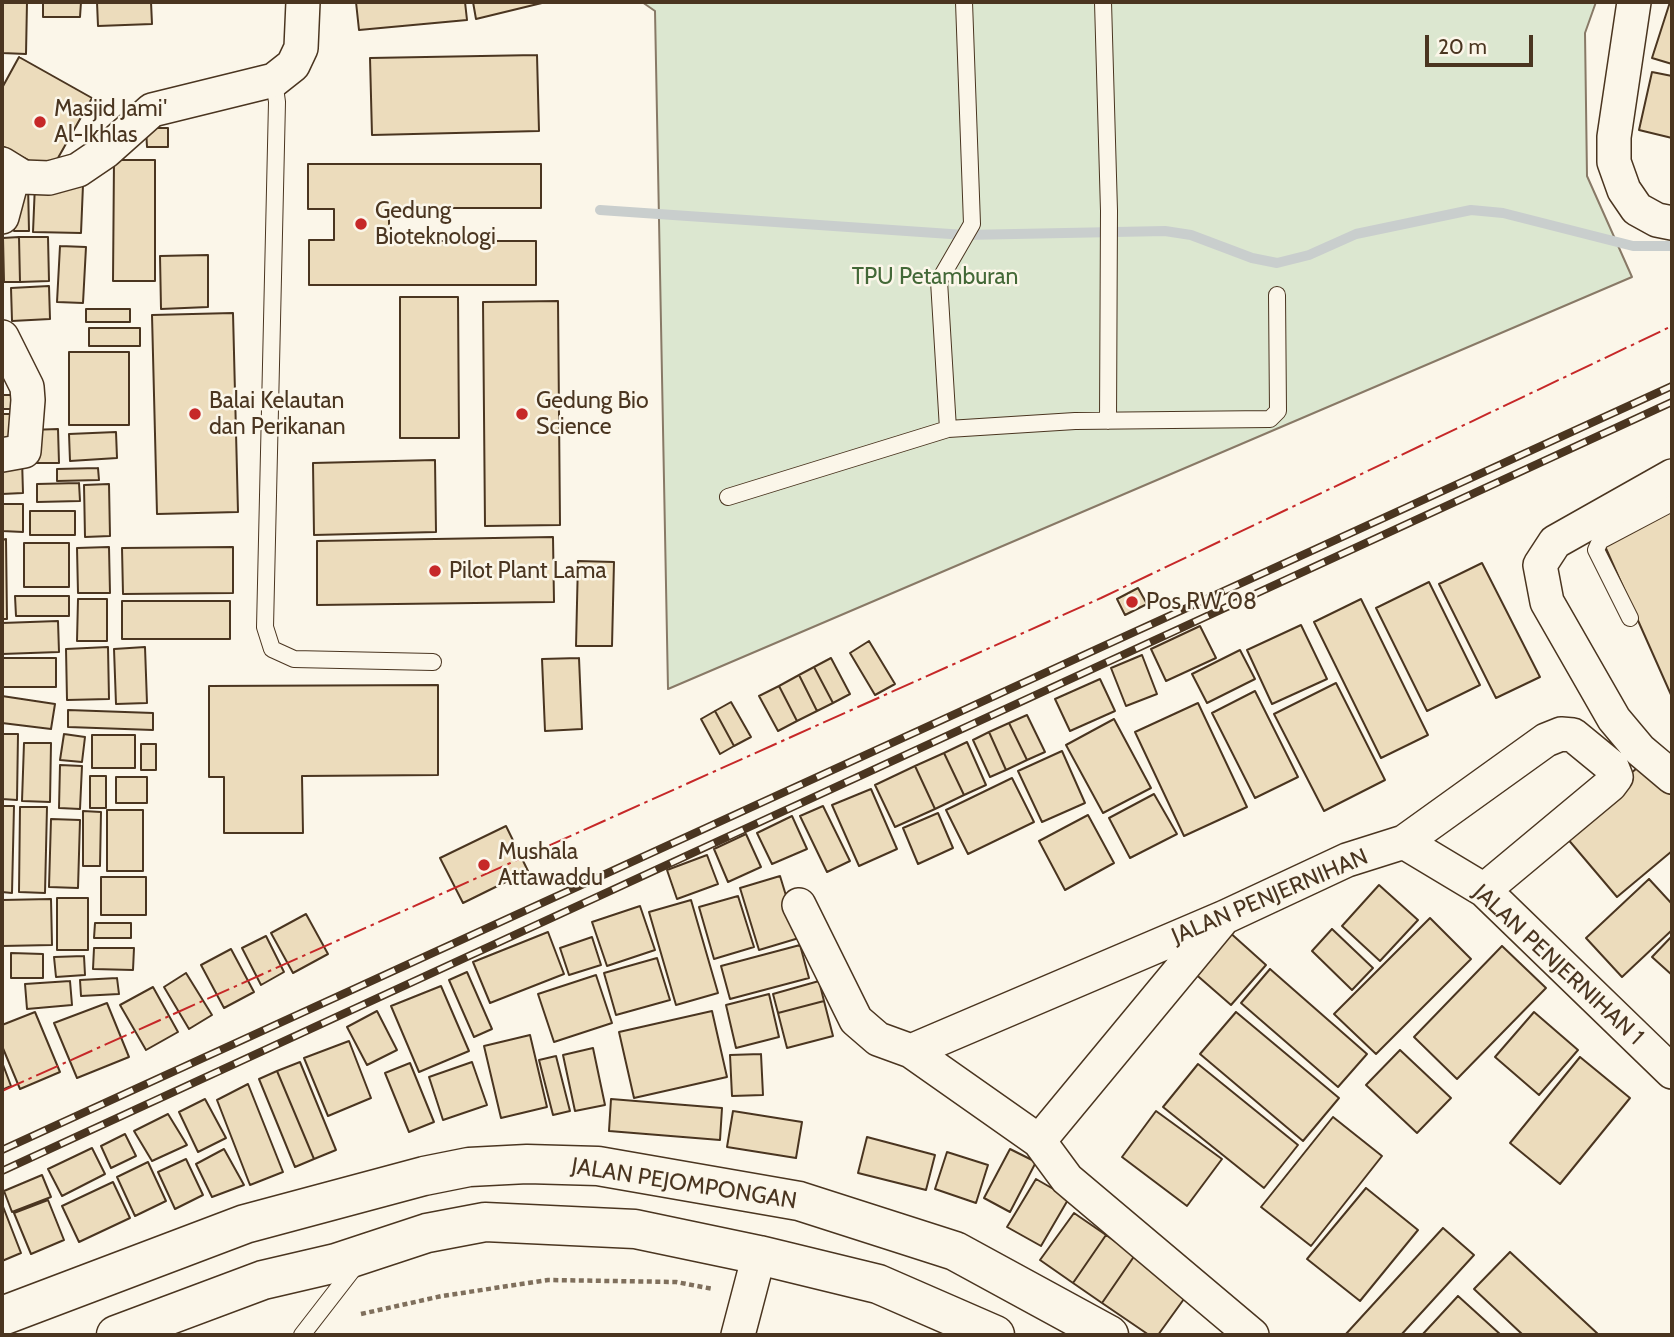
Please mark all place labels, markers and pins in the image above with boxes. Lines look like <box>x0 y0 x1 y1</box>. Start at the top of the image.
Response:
place label: Masjid Jami' Al-Ikhlas <box>54 95 167 149</box>
marker: Masjid Jami' Al-Ikhlas <box>32 114 48 130</box>
place label: Gedung Bioteknologi <box>375 197 496 251</box>
marker: Gedung Bioteknologi <box>353 216 369 232</box>
place label: Balai Kelautan dan Perikanan <box>209 387 346 441</box>
place label: Gedung Bio Science <box>536 387 649 441</box>
marker: Balai Kelautan dan Perikanan <box>187 406 203 422</box>
marker: Gedung Bio Science <box>514 406 530 422</box>
place label: Pilot Plant Lama <box>449 557 607 585</box>
marker: Pilot Plant Lama <box>427 563 443 579</box>
place label: Pos RW 08 <box>1146 588 1257 616</box>
marker: Pos RW 08 <box>1124 594 1140 610</box>
place label: Mushala Attawaddu <box>498 838 603 892</box>
marker: Mushala Attawaddu <box>476 857 492 873</box>

